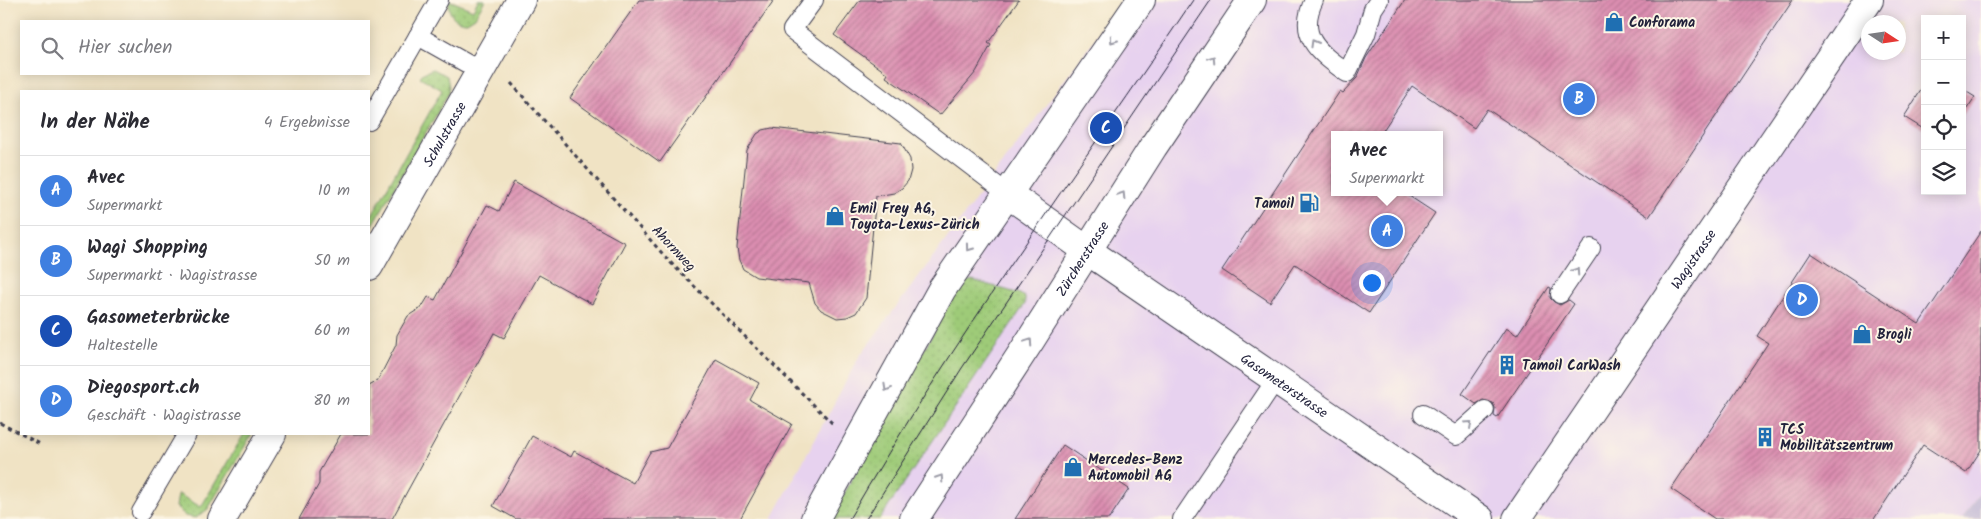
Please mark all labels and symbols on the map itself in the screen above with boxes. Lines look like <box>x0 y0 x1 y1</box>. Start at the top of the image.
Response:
shop icon: Conforama <box>1603 11 1625 33</box>
place label: Conforama <box>1629 12 1695 34</box>
north arrow <box>1861 15 1906 60</box>
one-way arrow <box>1110 35 1120 44</box>
one-way arrow <box>1310 40 1320 49</box>
one-way arrow <box>1206 56 1216 65</box>
pin: B <box>1563 80 1595 118</box>
street label: Schulstrasse <box>418 97 473 171</box>
pin: C <box>1090 109 1122 147</box>
one-way arrow <box>1116 191 1126 200</box>
fuel station icon: Tamoil <box>1298 192 1320 214</box>
place label: Tamoil <box>1254 193 1294 215</box>
place label: Emil Frey AG, Toyota-Lexus-Zürich <box>850 198 980 236</box>
shop icon: Emil Frey AG, Toyota-Lexus-Zürich <box>824 205 846 227</box>
pin: A <box>1371 212 1403 250</box>
street label: Zürcherstrasse <box>1051 217 1116 301</box>
street label: Ahornweg <box>646 220 701 277</box>
street label: Wagistrasse <box>1666 225 1723 294</box>
one-way arrow <box>966 242 974 251</box>
one-way arrow <box>1569 267 1579 276</box>
your location <box>1359 270 1385 296</box>
pin: D <box>1786 281 1818 319</box>
shop icon: Brogli <box>1851 323 1873 345</box>
place label: Brogli <box>1877 324 1912 346</box>
one-way arrow <box>1023 339 1033 348</box>
street label: Gasometerstrasse <box>1236 348 1333 424</box>
building icon: Tamoil CarWash <box>1496 354 1518 376</box>
place label: Tamoil CarWash <box>1522 355 1621 377</box>
one-way arrow <box>883 383 893 392</box>
place label: TCS Mobilitätszentrum <box>1780 419 1894 457</box>
one-way arrow <box>1463 421 1472 430</box>
building icon: TCS Mobilitätszentrum <box>1754 426 1776 448</box>
place label: Mercedes-Benz Automobil AG <box>1088 449 1183 487</box>
shop icon: Mercedes-Benz Automobil AG <box>1062 456 1084 478</box>
one-way arrow <box>934 475 943 484</box>

